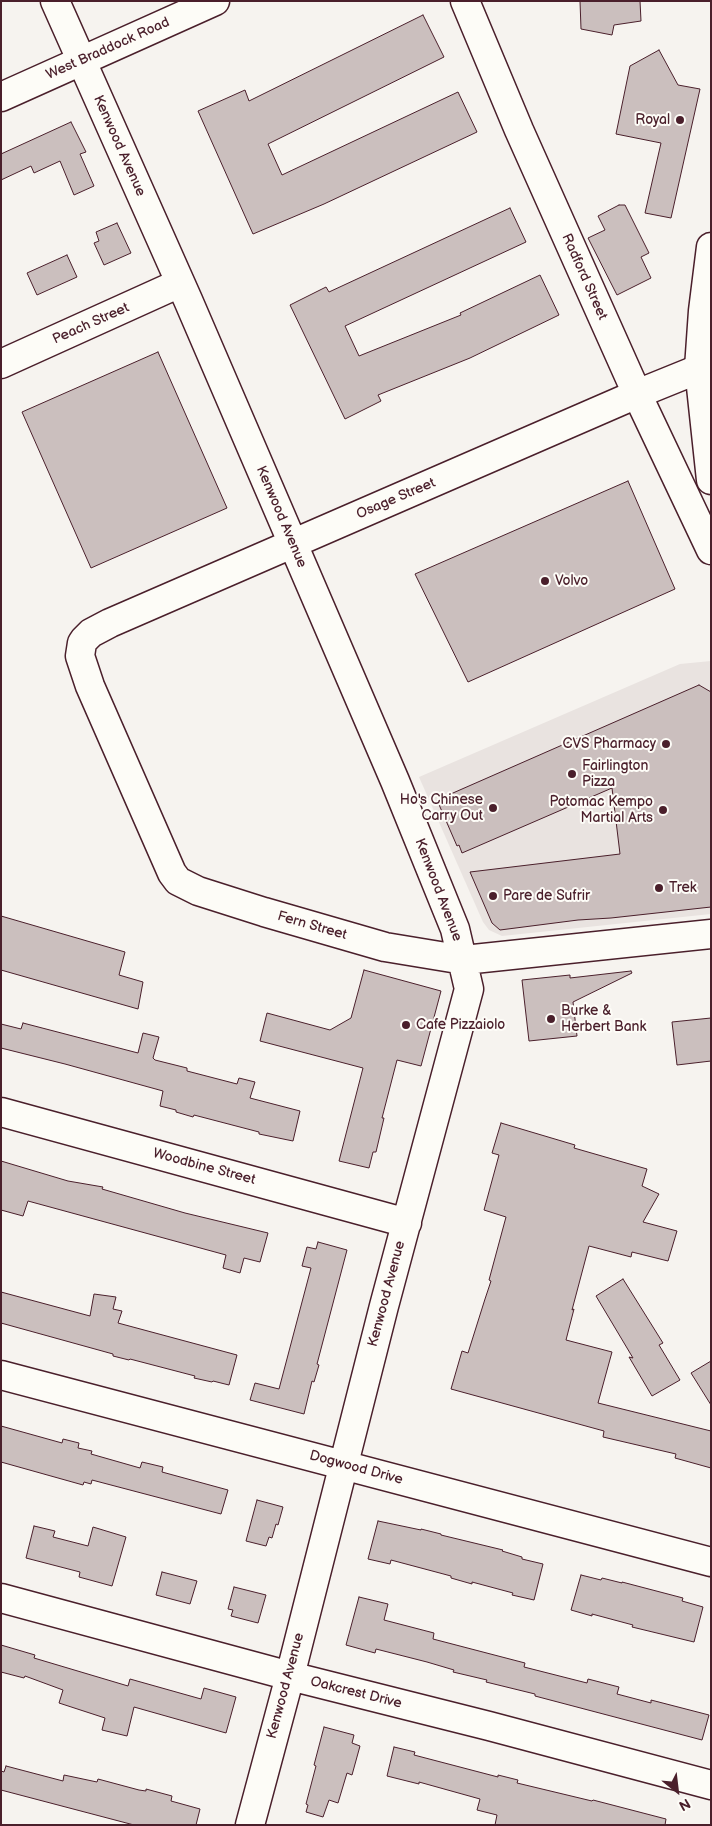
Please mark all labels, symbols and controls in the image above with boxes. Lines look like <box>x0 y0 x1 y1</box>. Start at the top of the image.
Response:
street label: West Braddock Road <box>44 14 172 84</box>
street label: Kenwood Avenue <box>89 93 149 199</box>
place label: Royal <box>635 112 670 128</box>
marker: Royal <box>674 114 686 126</box>
street label: Radford Street <box>557 231 611 323</box>
street label: Peach Street <box>50 300 132 348</box>
street label: Kenwood Avenue <box>252 464 310 570</box>
street label: Osage Street <box>354 475 438 523</box>
place label: Volvo <box>555 573 588 589</box>
marker: Volvo <box>539 575 551 587</box>
place label: CVS Pharmacy <box>562 736 656 752</box>
marker: CVS Pharmacy <box>660 738 672 750</box>
place label: Fairlington Pizza <box>582 758 648 790</box>
marker: Fairlington Pizza <box>566 768 578 780</box>
place label: Ho's Chinese Carry Out <box>400 792 483 824</box>
place label: Potomac Kempo Martial Arts <box>550 794 653 826</box>
marker: Ho's Chinese Carry Out <box>487 802 499 814</box>
marker: Potomac Kempo Martial Arts <box>657 804 669 816</box>
street label: Kenwood Avenue <box>411 836 465 944</box>
place label: Trek <box>669 880 697 896</box>
marker: Trek <box>653 882 665 894</box>
place label: Pare de Sufrir <box>503 888 590 904</box>
marker: Pare de Sufrir <box>487 890 499 902</box>
street label: Fern Street <box>275 908 349 944</box>
place label: Burke & Herbert Bank <box>561 1003 646 1036</box>
marker: Burke & Herbert Bank <box>545 1013 557 1025</box>
place label: Cafe Pizzaiolo <box>416 1017 505 1033</box>
marker: Cafe Pizzaiolo <box>400 1019 412 1031</box>
street label: Woodbine Street <box>151 1145 257 1189</box>
street label: Kenwood Avenue <box>365 1239 409 1349</box>
street label: Dogwood Drive <box>307 1447 405 1489</box>
street label: Kenwood Avenue <box>264 1631 308 1741</box>
street label: Oakcrest Drive <box>309 1674 403 1712</box>
north arrow <box>652 1766 702 1816</box>
text: N <box>676 1795 693 1815</box>

